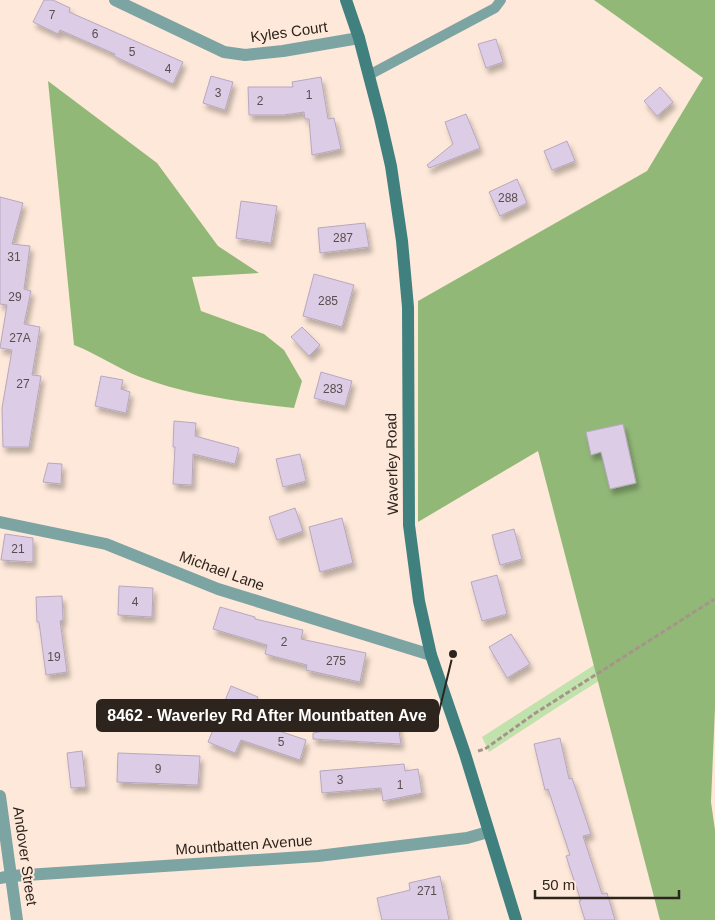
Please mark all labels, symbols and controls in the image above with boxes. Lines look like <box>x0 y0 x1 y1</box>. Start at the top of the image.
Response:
house number: 7 <box>49 8 56 22</box>
street label: Kyles Court <box>249 18 329 45</box>
house number: 6 <box>92 27 99 41</box>
house number: 5 <box>129 45 136 59</box>
house number: 4 <box>165 62 172 76</box>
house number: 3 <box>215 86 222 100</box>
house number: 1 <box>306 88 313 102</box>
house number: 2 <box>257 94 264 108</box>
house number: 288 <box>498 191 518 205</box>
house number: 287 <box>333 231 353 245</box>
house number: 31 <box>7 250 21 264</box>
house number: 29 <box>8 290 22 304</box>
house number: 285 <box>318 294 338 308</box>
house number: 27A <box>9 331 31 345</box>
house number: 27 <box>16 377 30 391</box>
house number: 283 <box>323 382 343 396</box>
street label: Waverley Road <box>382 413 401 515</box>
house number: 21 <box>11 542 25 556</box>
street label: Michael Lane <box>177 547 267 594</box>
house number: 4 <box>132 595 139 609</box>
house number: 2 <box>281 635 288 649</box>
house number: 19 <box>47 650 61 664</box>
house number: 275 <box>326 654 346 668</box>
callout: 8462 - Waverley Rd After Mountbatten Ave <box>97 700 438 731</box>
text: 8462 - Waverley Rd After Mountbatten Ave <box>107 707 427 724</box>
house number: 5 <box>278 735 285 749</box>
house number: 9 <box>155 762 162 776</box>
house number: 3 <box>337 773 344 787</box>
house number: 1 <box>397 778 404 792</box>
street label: Andover Street <box>10 805 41 907</box>
street label: Mountbatten Avenue <box>175 831 313 858</box>
scale bar <box>535 868 679 900</box>
text: 50 m <box>542 876 575 893</box>
house number: 271 <box>417 884 437 898</box>

